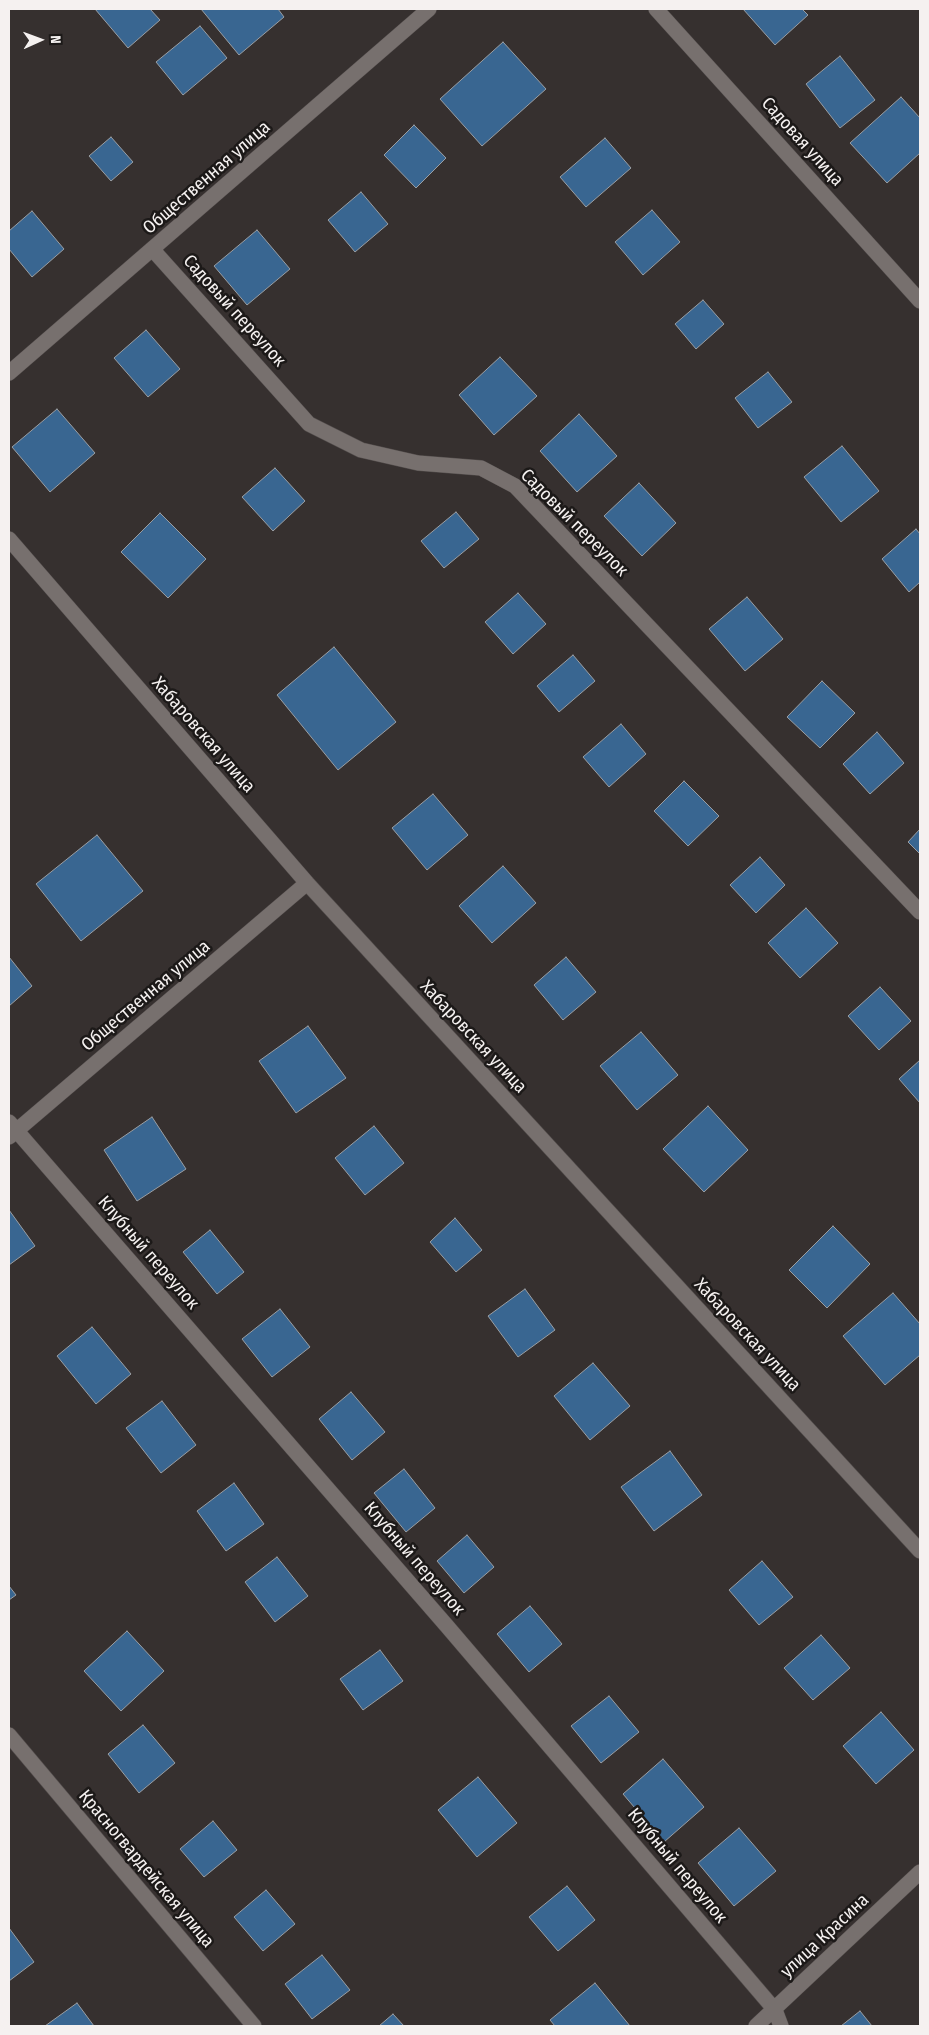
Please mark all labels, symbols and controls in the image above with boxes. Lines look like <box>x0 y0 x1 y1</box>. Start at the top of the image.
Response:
north arrow <box>15 15 65 65</box>
text: N <box>47 35 64 44</box>
street label: Садовая улица <box>756 93 848 191</box>
street label: Общественная улица <box>139 117 275 239</box>
street label: Садовый переулок <box>178 251 290 371</box>
street label: Садовый переулок <box>516 465 632 581</box>
street label: Хабаровская улица <box>147 673 259 797</box>
street label: Общественная улица <box>77 936 215 1056</box>
street label: Хабаровская улица <box>415 976 531 1098</box>
street label: Клубный переулок <box>93 1192 203 1314</box>
street label: Хабаровская улица <box>689 1274 805 1396</box>
street label: Клубный переулок <box>359 1498 469 1620</box>
street label: Красногвардейская улица <box>74 1786 218 1952</box>
street label: Клубный переулок <box>623 1804 731 1928</box>
street label: улица Красина <box>776 1890 874 1982</box>

